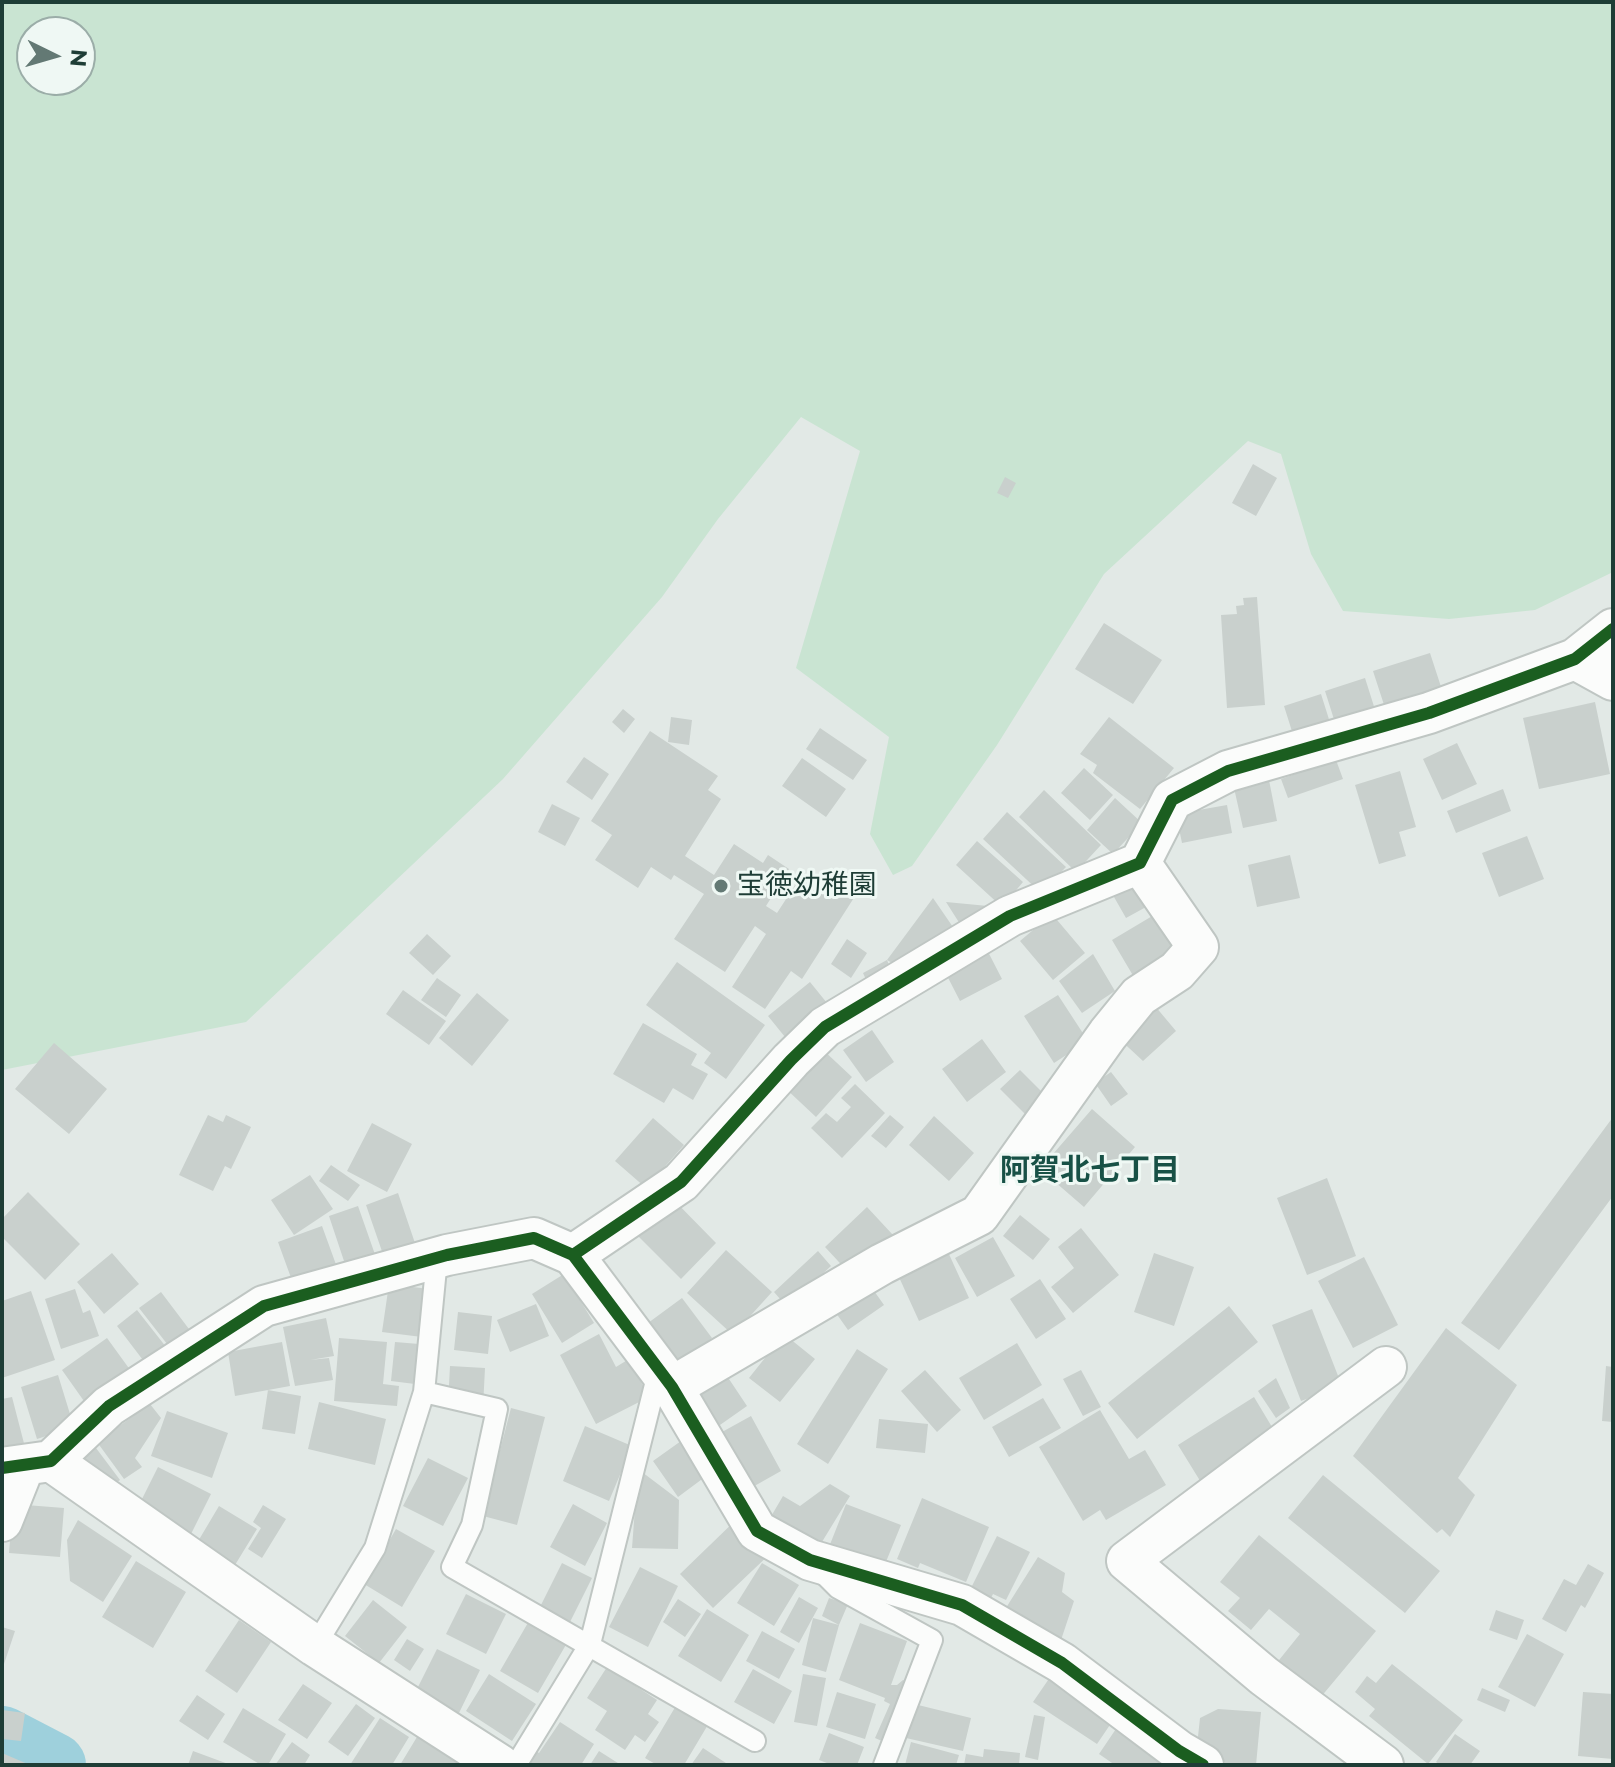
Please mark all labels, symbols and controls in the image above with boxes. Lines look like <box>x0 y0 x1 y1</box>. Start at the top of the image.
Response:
north arrow <box>16 16 96 96</box>
text: N <box>64 48 93 68</box>
place label: 宝徳幼稚園 <box>737 869 877 903</box>
marker: 宝徳幼稚園 <box>712 877 730 895</box>
district label: 阿賀北七丁目 <box>1000 1153 1180 1189</box>

